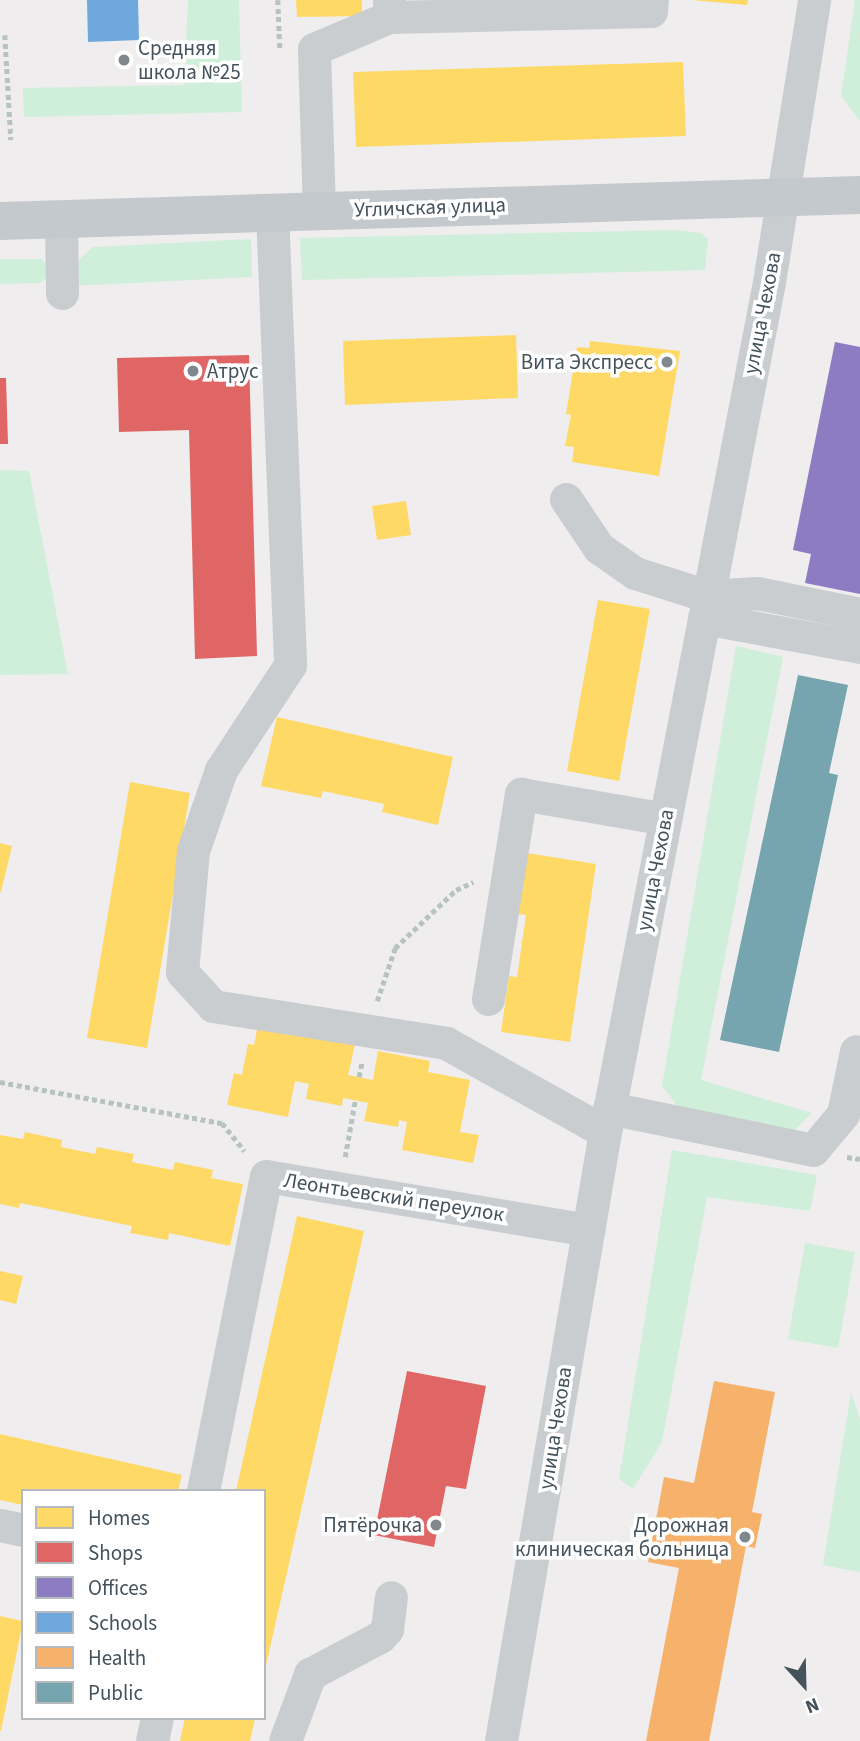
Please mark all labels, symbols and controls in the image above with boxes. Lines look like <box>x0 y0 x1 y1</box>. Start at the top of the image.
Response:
place label: Средняя школа №25 <box>138 35 241 85</box>
marker: Средняя школа №25 <box>116 52 132 68</box>
street label: Угличская улица <box>354 192 506 222</box>
street label: улица Чехова <box>738 250 786 376</box>
place label: Вита Экспресс <box>521 349 653 375</box>
marker: Вита Экспресс <box>659 354 675 370</box>
place label: Атрус <box>207 358 259 384</box>
marker: Атрус <box>185 363 201 379</box>
street label: улица Чехова <box>631 807 679 933</box>
street label: Леонтьевский переулок <box>282 1167 506 1227</box>
street label: улица Чехова <box>533 1365 577 1491</box>
legend <box>21 1489 266 1720</box>
text: Homes <box>88 1503 150 1533</box>
place label: Пятёрочка <box>323 1512 422 1538</box>
place label: Дорожная клиническая больница <box>515 1512 729 1562</box>
marker: Пятёрочка <box>428 1517 444 1533</box>
marker: Дорожная клиническая больница <box>735 1527 755 1547</box>
text: Shops <box>88 1538 142 1568</box>
text: Offices <box>88 1573 148 1603</box>
text: Schools <box>88 1608 157 1638</box>
text: Health <box>88 1643 146 1673</box>
north arrow <box>769 1650 839 1720</box>
text: Public <box>88 1678 143 1708</box>
text: N <box>801 1690 823 1720</box>

